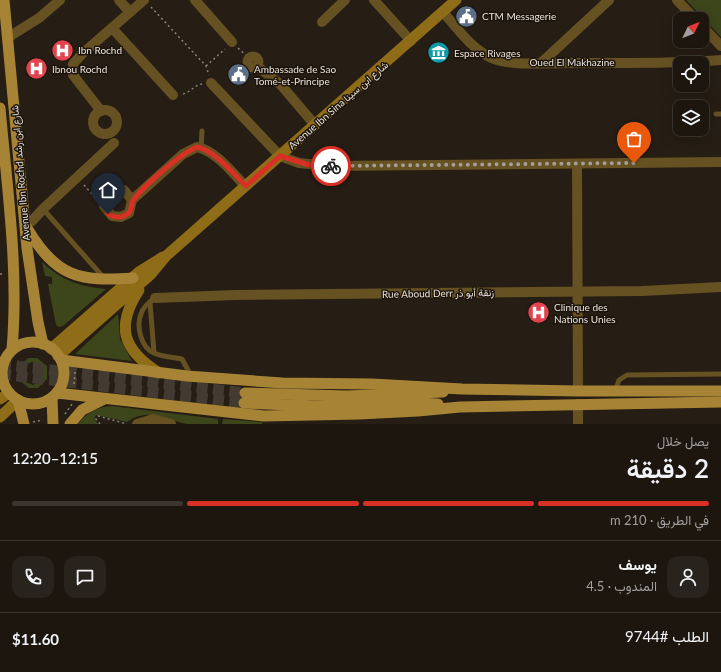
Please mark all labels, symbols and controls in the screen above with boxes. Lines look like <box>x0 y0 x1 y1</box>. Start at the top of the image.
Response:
public building icon: CTM Messagerie <box>454 3 480 29</box>
place label: CTM Messagerie <box>482 10 556 22</box>
north arrow <box>673 12 709 48</box>
map controls <box>673 12 709 136</box>
hospital icon: Ibn Rochd <box>50 37 76 63</box>
museum icon: Espace Rivages <box>425 40 451 66</box>
place label: Ibn Rochd <box>78 44 122 56</box>
place label: Espace Rivages <box>454 47 520 59</box>
hospital icon: Ibnou Rochd <box>23 56 49 82</box>
street label: Oued El Makhazine <box>529 56 615 68</box>
button: locate <box>673 56 709 92</box>
street label: Avenue Ibn Sina شارع ابن سينا <box>286 58 391 152</box>
public building icon: Ambassade de Sao Tomé-et-Principe <box>226 62 252 88</box>
place label: Ibnou Rochd <box>52 63 107 75</box>
place label: Ambassade de Sao Tomé-et-Principe <box>254 63 336 87</box>
button: layers <box>673 100 709 136</box>
street label: Avenue Ibn Rochd شارع ابن رشد <box>8 105 33 241</box>
pin <box>617 122 651 163</box>
icon: bag <box>623 128 645 150</box>
courier <box>311 146 351 186</box>
icon: bike <box>320 155 342 177</box>
pin <box>91 173 125 214</box>
icon: home <box>97 179 119 201</box>
street label: Rue Aboud Derr زنقة أبو ذر <box>382 286 494 301</box>
hospital icon: Clinique des Nations Unies <box>526 300 552 326</box>
place label: Clinique des Nations Unies <box>554 301 616 325</box>
text: يصل خلال <box>657 433 709 449</box>
text: 12:15–12:20 <box>12 449 98 467</box>
text: 2 دقيقة <box>626 452 709 484</box>
text: في الطريق · 210 m <box>610 512 709 528</box>
text: يوسف <box>619 555 657 573</box>
button: phone <box>12 556 54 598</box>
button: chat <box>64 556 106 598</box>
button: person <box>667 556 709 598</box>
text: المندوب · 4.5 <box>586 578 657 594</box>
text: الطلب #9744 <box>625 627 709 645</box>
text: $11.60 <box>12 630 59 648</box>

